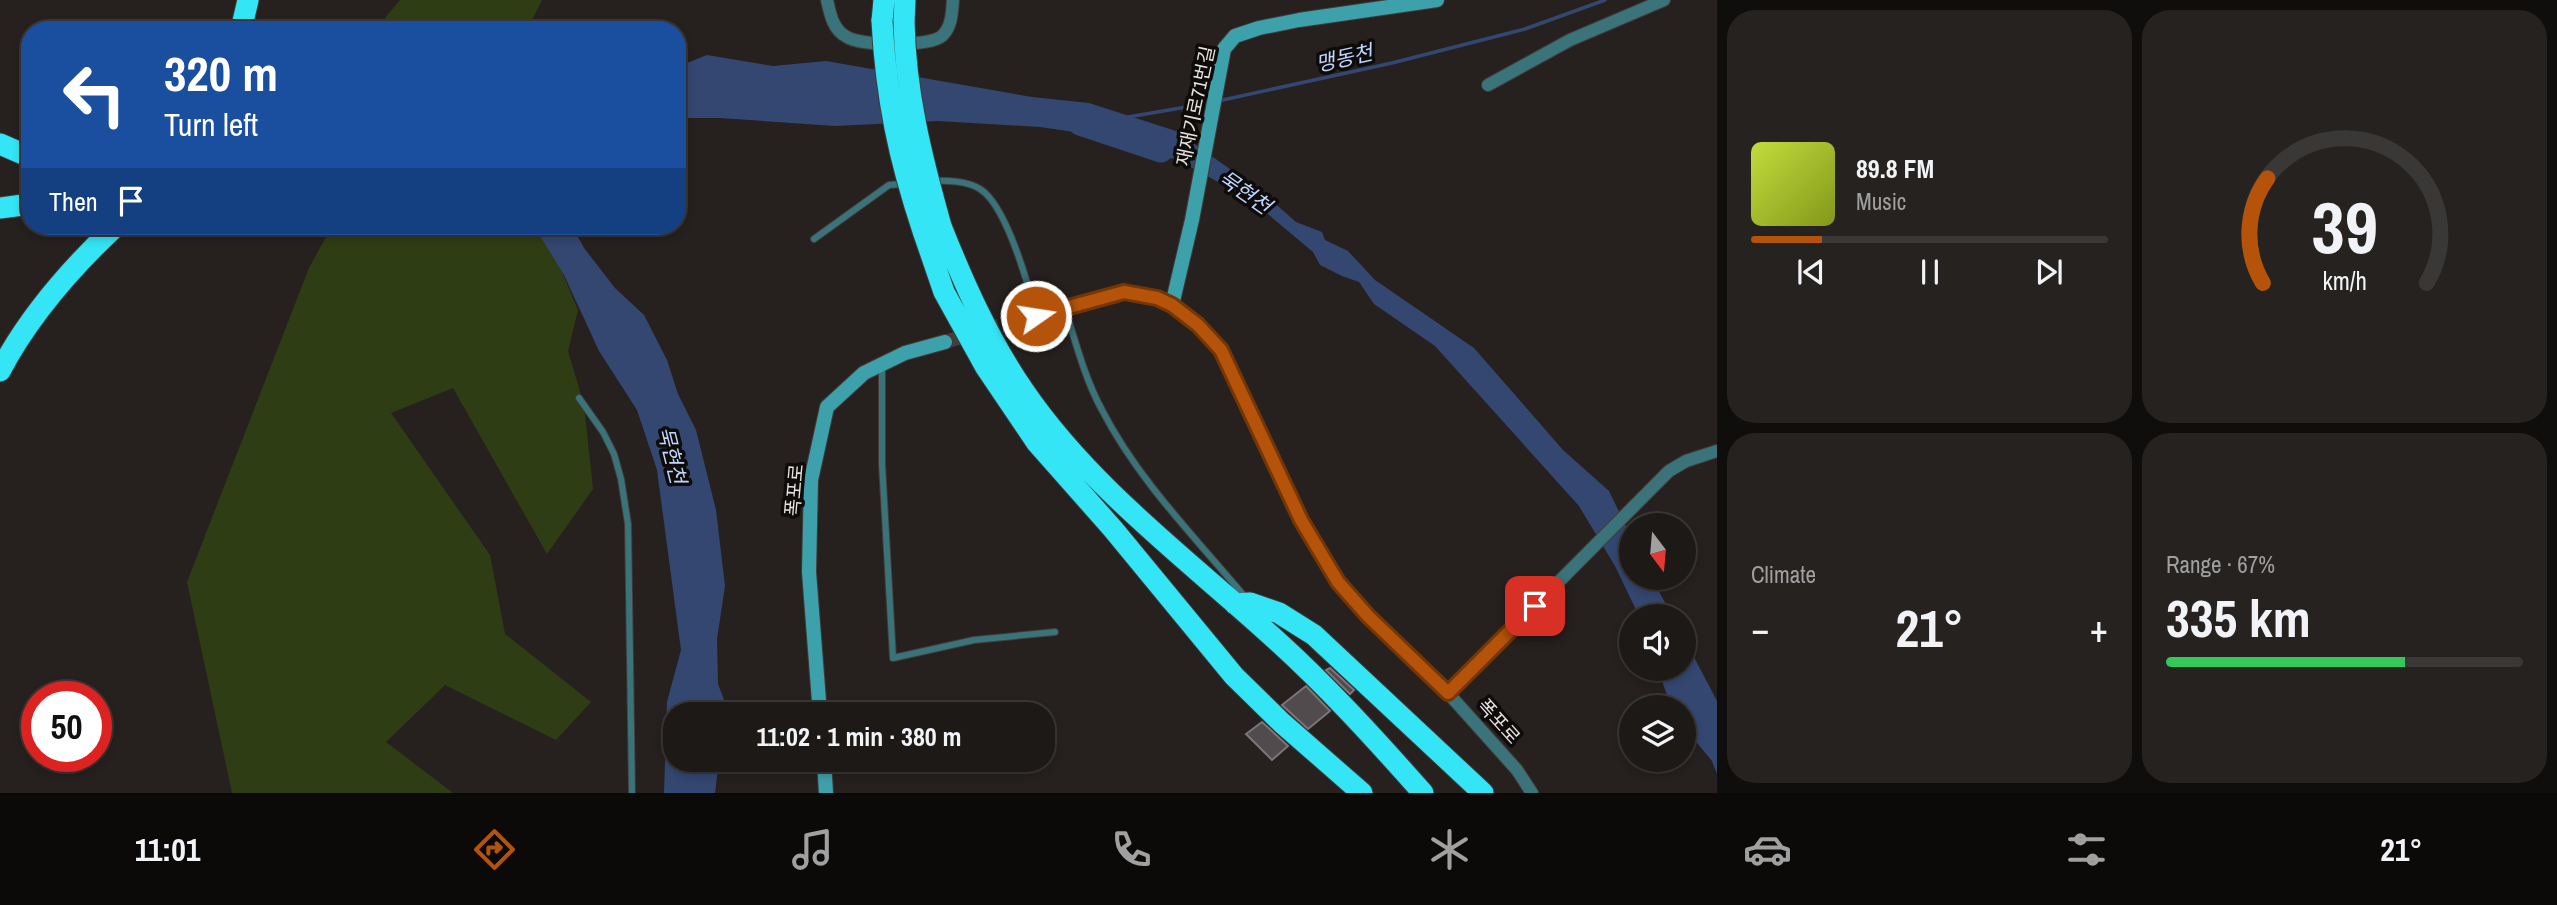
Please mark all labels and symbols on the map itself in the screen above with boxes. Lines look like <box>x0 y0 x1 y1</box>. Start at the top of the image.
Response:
water label: 맹동천 <box>1312 37 1378 79</box>
street label: 재재기로71번길 <box>1170 44 1220 168</box>
water label: 묵현천 <box>1213 163 1279 222</box>
position arrow <box>999 279 1073 353</box>
water label: 묵현천 <box>651 423 694 489</box>
street label: 폭포로 <box>779 463 809 517</box>
north arrow <box>1619 513 1696 590</box>
pin <box>1505 576 1565 636</box>
speed limit sign: 50 <box>21 681 112 772</box>
street label: 폭포로 <box>1472 693 1526 749</box>

